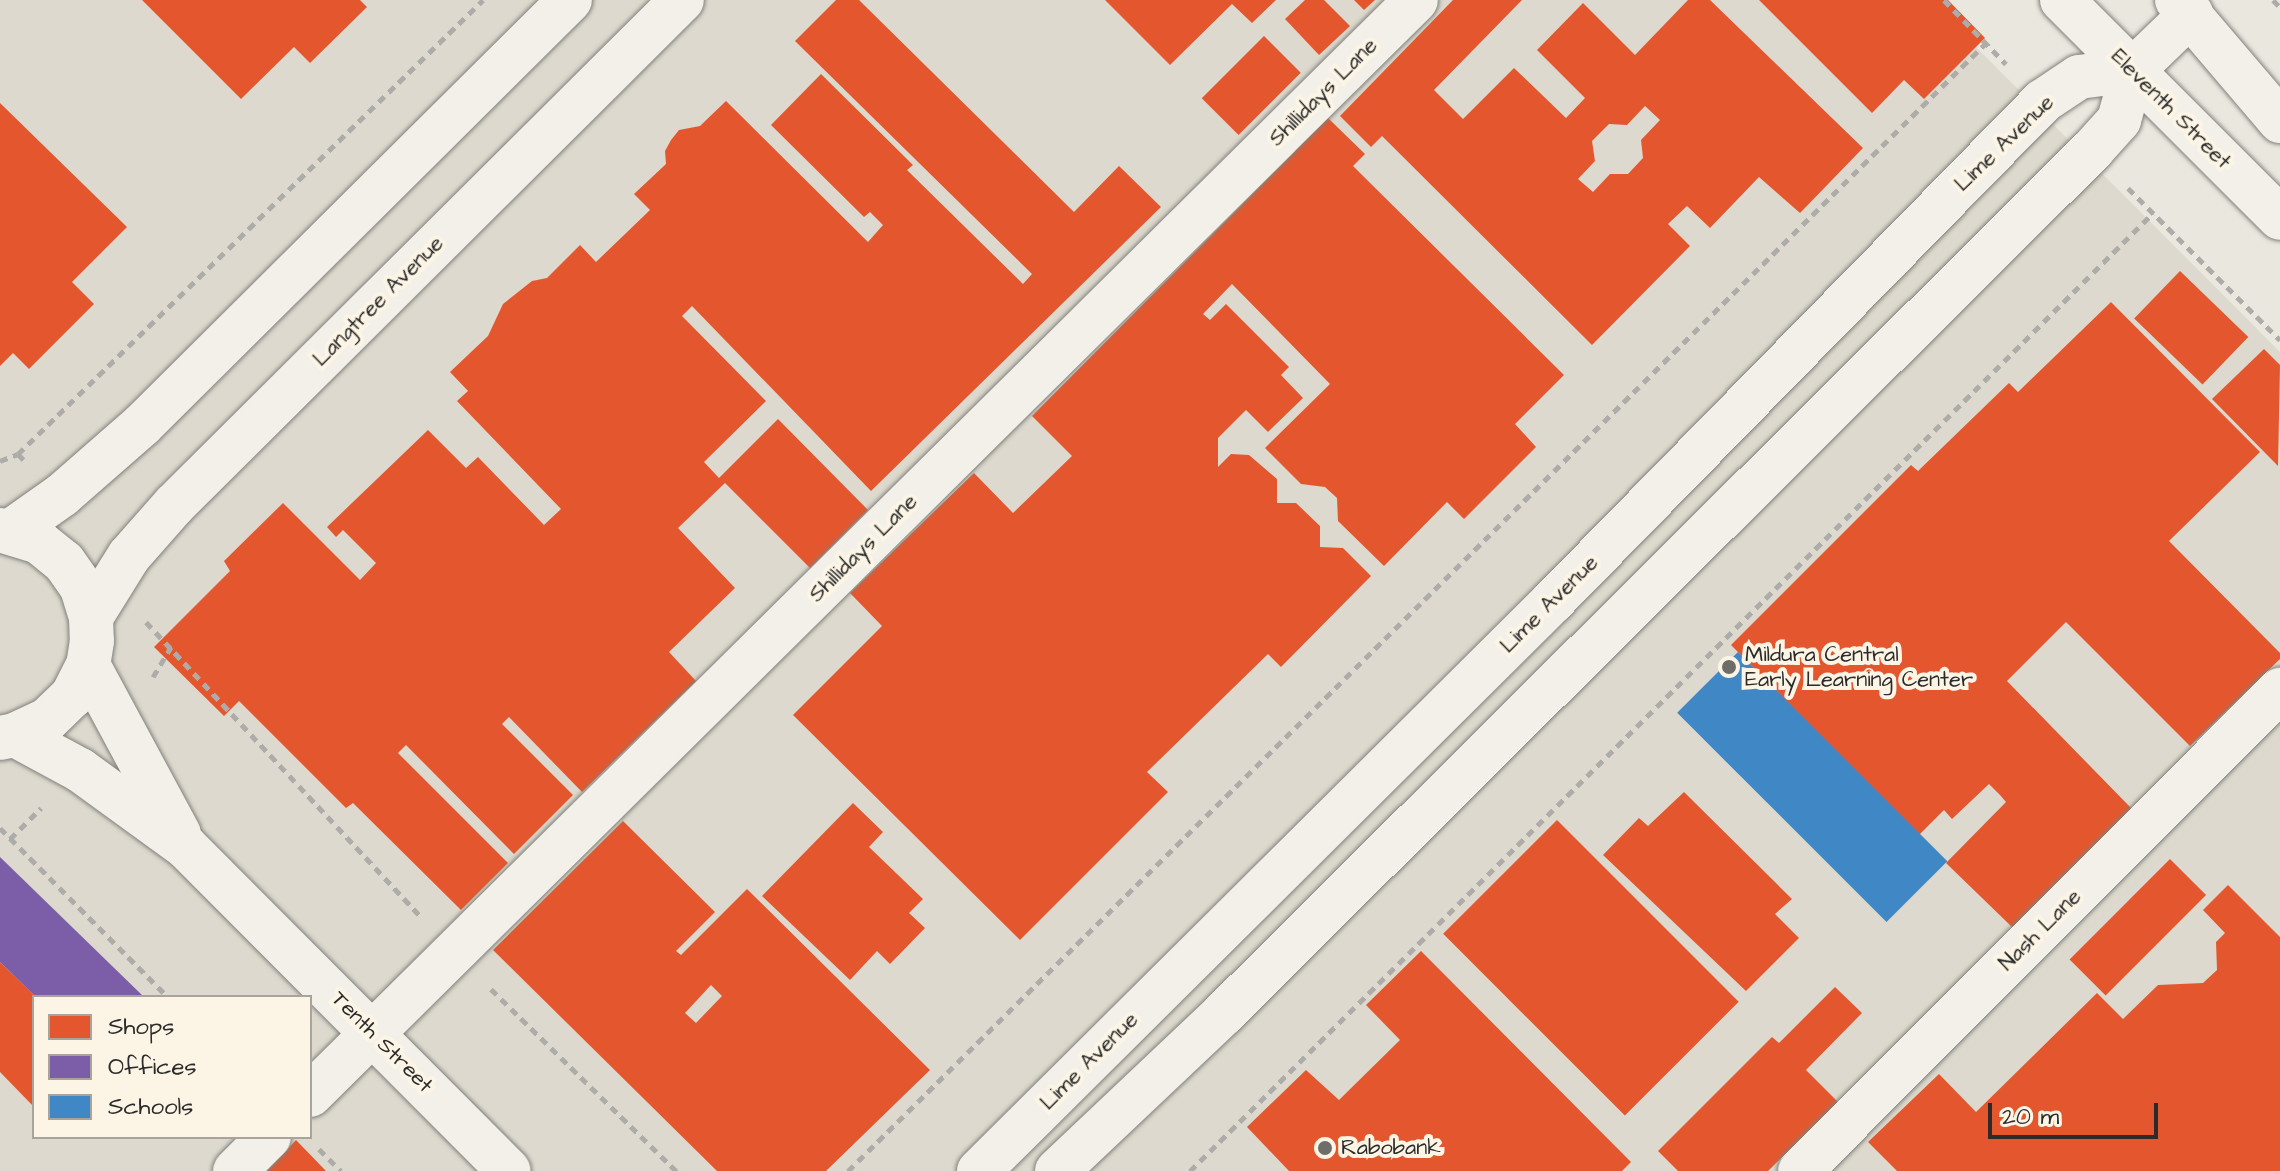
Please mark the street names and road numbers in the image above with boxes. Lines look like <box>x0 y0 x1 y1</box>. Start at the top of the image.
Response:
street label: Shillidays Lane <box>1263 32 1383 152</box>
street label: Eleventh Street <box>2105 43 2237 175</box>
street label: Lime Avenue <box>1949 89 2059 197</box>
street label: Langtree Avenue <box>307 230 449 372</box>
street label: Shillidays Lane <box>803 488 923 608</box>
street label: Lime Avenue <box>1494 549 1604 659</box>
street label: Nash Lane <box>1994 884 2086 976</box>
street label: Tenth Street <box>326 986 438 1098</box>
street label: Lime Avenue <box>1034 1006 1144 1116</box>

